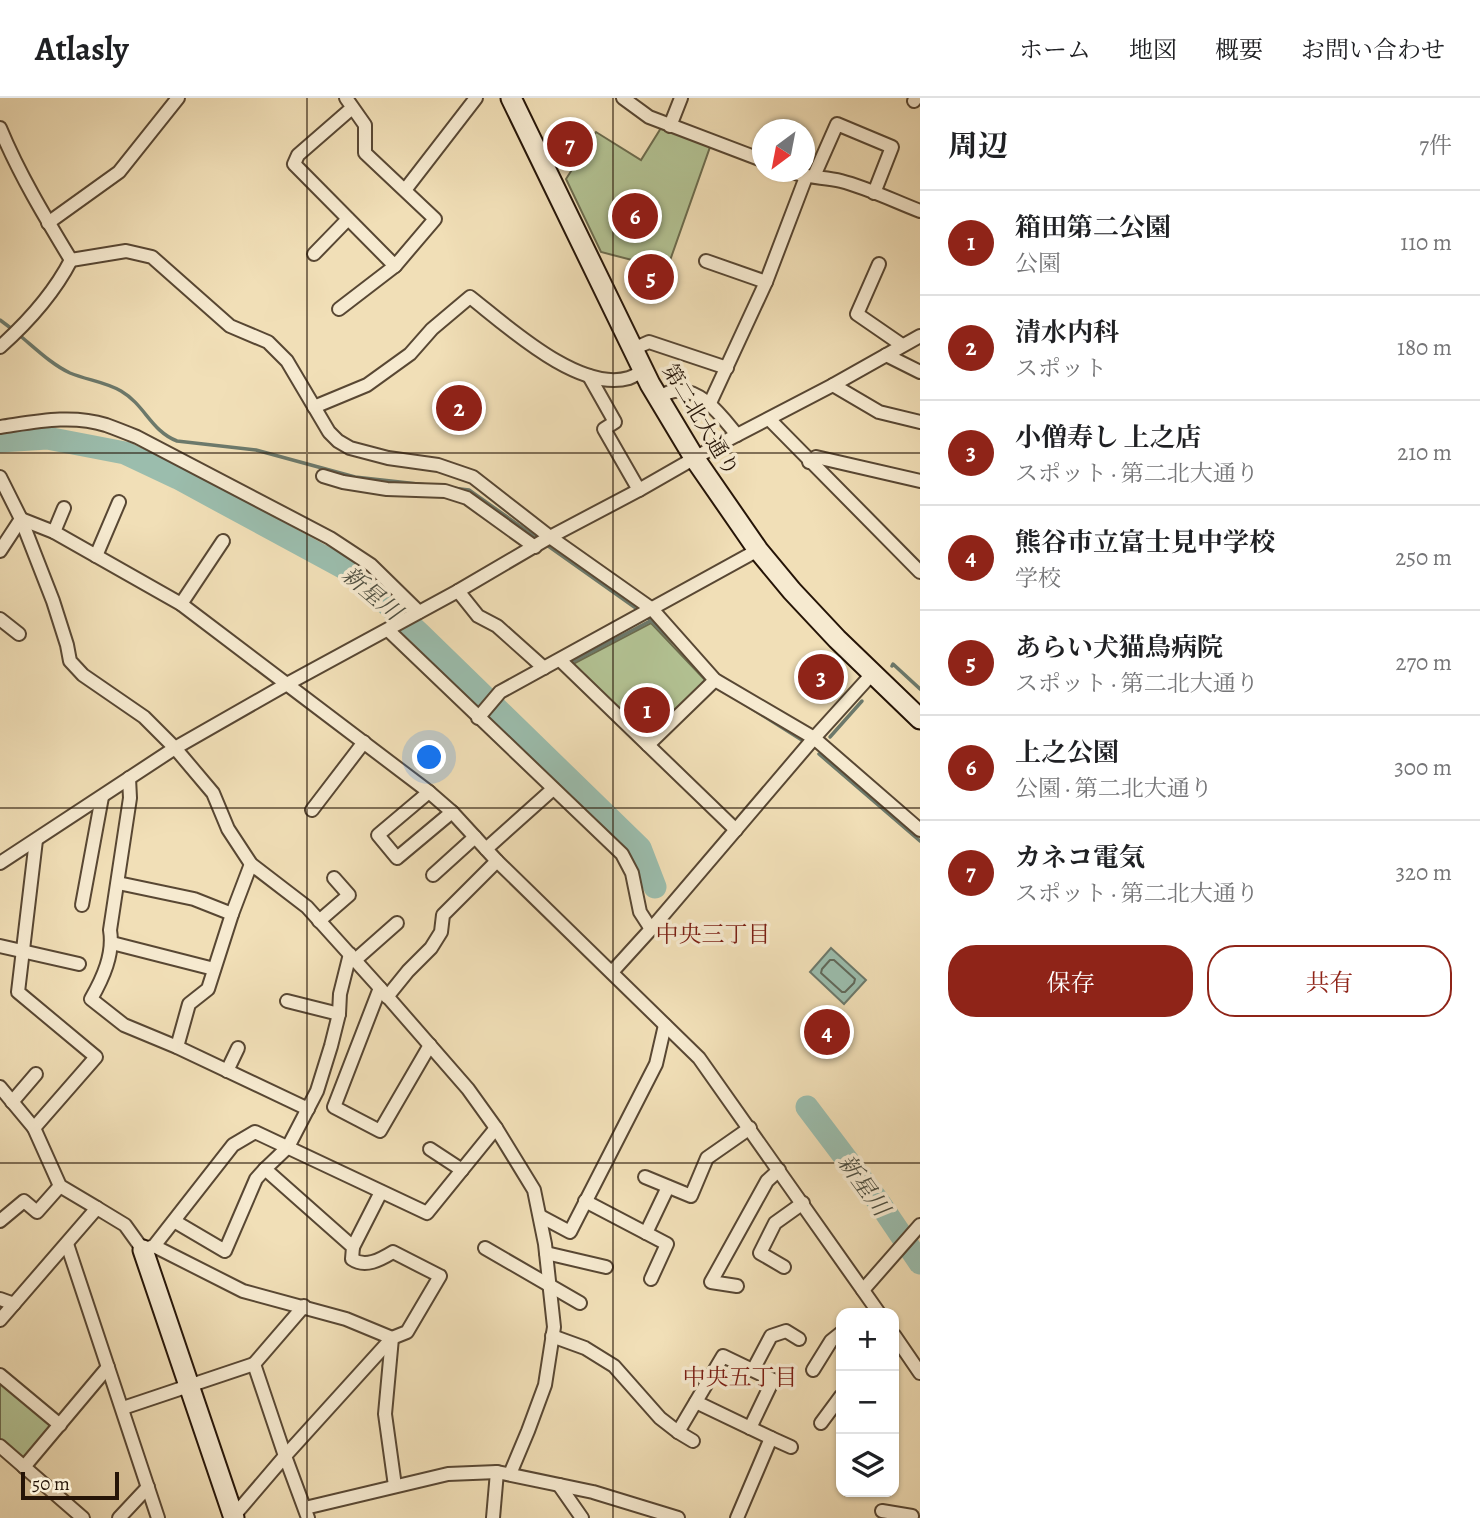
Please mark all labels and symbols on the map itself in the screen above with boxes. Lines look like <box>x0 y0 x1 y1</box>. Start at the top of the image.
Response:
pin: 7 <box>547 118 593 170</box>
north arrow <box>752 119 815 182</box>
pin: 6 <box>612 190 658 242</box>
pin: 5 <box>628 251 674 303</box>
street label: 第二北大通り <box>657 359 745 481</box>
pin: 2 <box>436 382 482 434</box>
water label: 新星川 <box>335 559 410 629</box>
pin: 3 <box>798 651 844 703</box>
pin: 1 <box>624 684 670 736</box>
your location <box>412 740 446 774</box>
district label: 中央三丁目 <box>656 919 771 950</box>
pin: 4 <box>804 1006 850 1058</box>
water label: 新星川 <box>831 1148 898 1225</box>
district label: 中央五丁目 <box>683 1362 798 1393</box>
scale bar <box>21 1469 119 1501</box>

